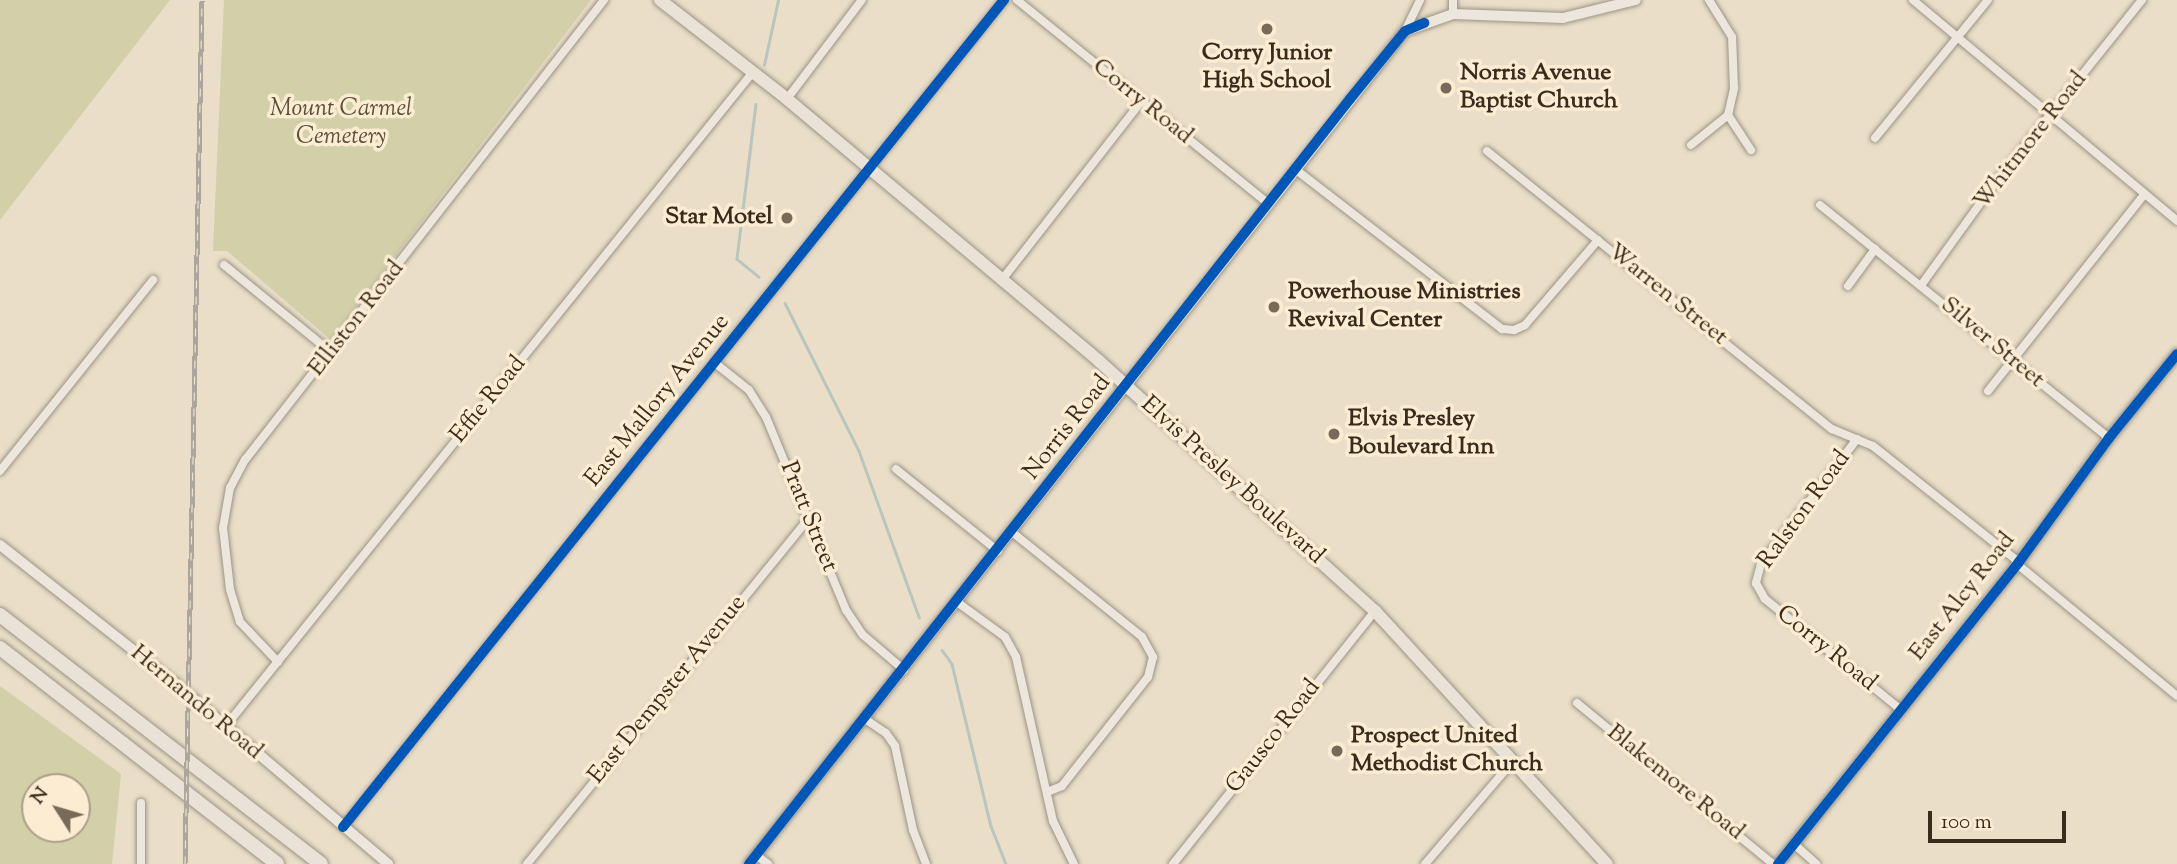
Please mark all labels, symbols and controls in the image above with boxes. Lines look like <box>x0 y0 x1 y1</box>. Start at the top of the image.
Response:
marker: Corry Junior High School <box>1259 21 1275 37</box>
place label: Corry Junior High School <box>1202 40 1332 96</box>
street label: Corry Road <box>1086 53 1198 151</box>
place label: Norris Avenue Baptist Church <box>1460 60 1618 116</box>
street label: Whitmore Road <box>1968 66 2094 216</box>
marker: Norris Avenue Baptist Church <box>1438 80 1454 96</box>
park label: Mount Carmel Cemetery <box>270 96 412 152</box>
place label: Star Motel <box>665 204 773 232</box>
marker: Star Motel <box>779 210 795 226</box>
street label: Warren Street <box>1601 238 1733 352</box>
street label: Elliston Road <box>303 255 411 383</box>
place label: Powerhouse Ministries Revival Center <box>1288 279 1521 335</box>
street label: Silver Street <box>1934 291 2050 395</box>
marker: Powerhouse Ministries Revival Center <box>1266 299 1282 315</box>
street label: East Mallory Avenue <box>579 309 737 493</box>
street label: Effie Road <box>445 351 533 449</box>
street label: Norris Road <box>1018 370 1118 486</box>
street label: Elvis Presley Boulevard <box>1134 391 1330 571</box>
place label: Elvis Presley Boulevard Inn <box>1348 406 1495 462</box>
marker: Elvis Presley Boulevard Inn <box>1326 426 1342 442</box>
street label: Ralston Road <box>1752 445 1858 575</box>
street label: Pratt Street <box>773 458 843 576</box>
street label: East Alcy Road <box>1904 527 2022 667</box>
street label: East Dempster Avenue <box>583 590 753 790</box>
street label: Corry Road <box>1770 600 1882 698</box>
street label: Hernando Road <box>124 639 268 767</box>
street label: Gausco Road <box>1221 674 1327 800</box>
street label: Blakemore Road <box>1600 719 1750 847</box>
place label: Prospect United Methodist Church <box>1351 723 1543 779</box>
marker: Prospect United Methodist Church <box>1329 743 1345 759</box>
north arrow <box>21 773 91 843</box>
text: N <box>25 782 56 810</box>
scale bar <box>1932 798 2070 842</box>
text: 100 m <box>1941 808 1992 838</box>

